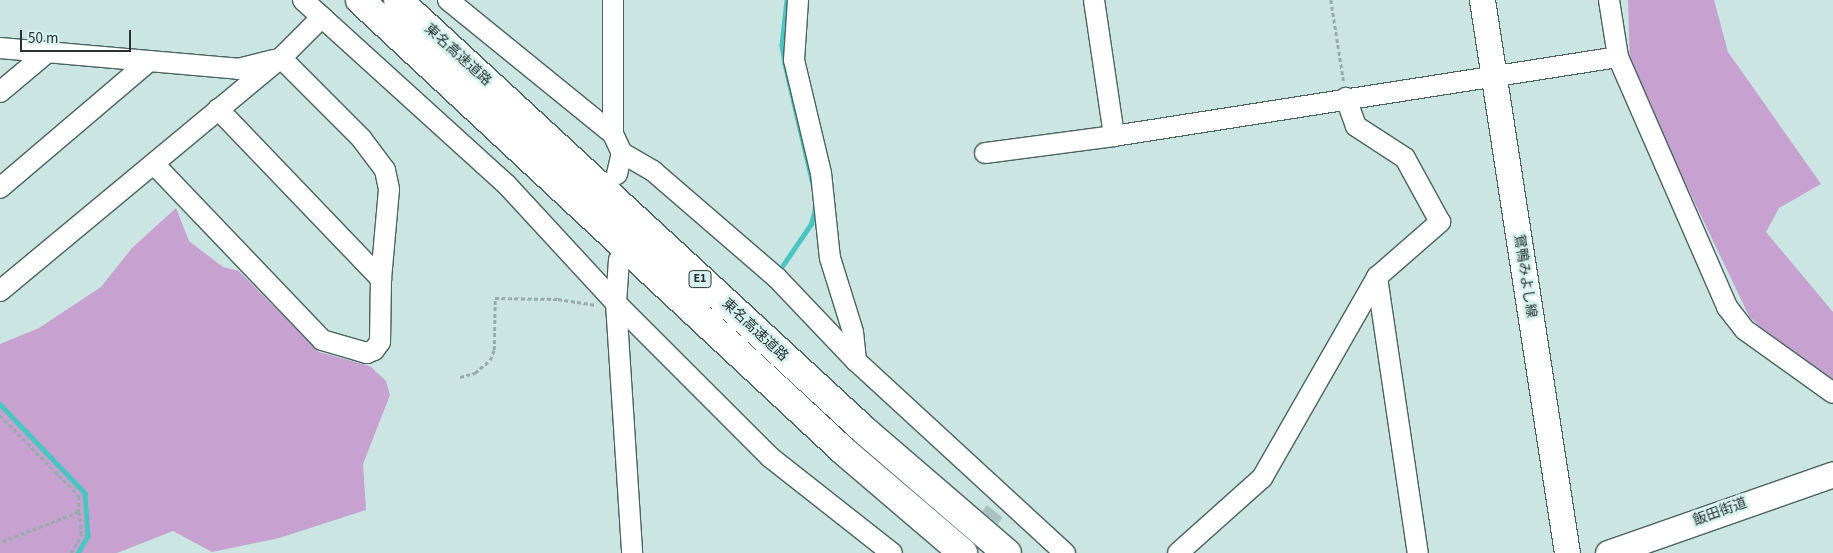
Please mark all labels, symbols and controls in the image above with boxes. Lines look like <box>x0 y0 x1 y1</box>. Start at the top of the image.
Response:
scale bar <box>22 20 134 52</box>
street label: 東名高速道路 <box>421 21 495 89</box>
text: 50 m <box>28 28 58 49</box>
street label: 鴛鴨みよし線 <box>1510 233 1540 319</box>
road number: E1 <box>688 270 712 288</box>
street label: 東名高速道路 <box>719 295 791 365</box>
street label: 飯田街道 <box>1691 495 1749 529</box>

